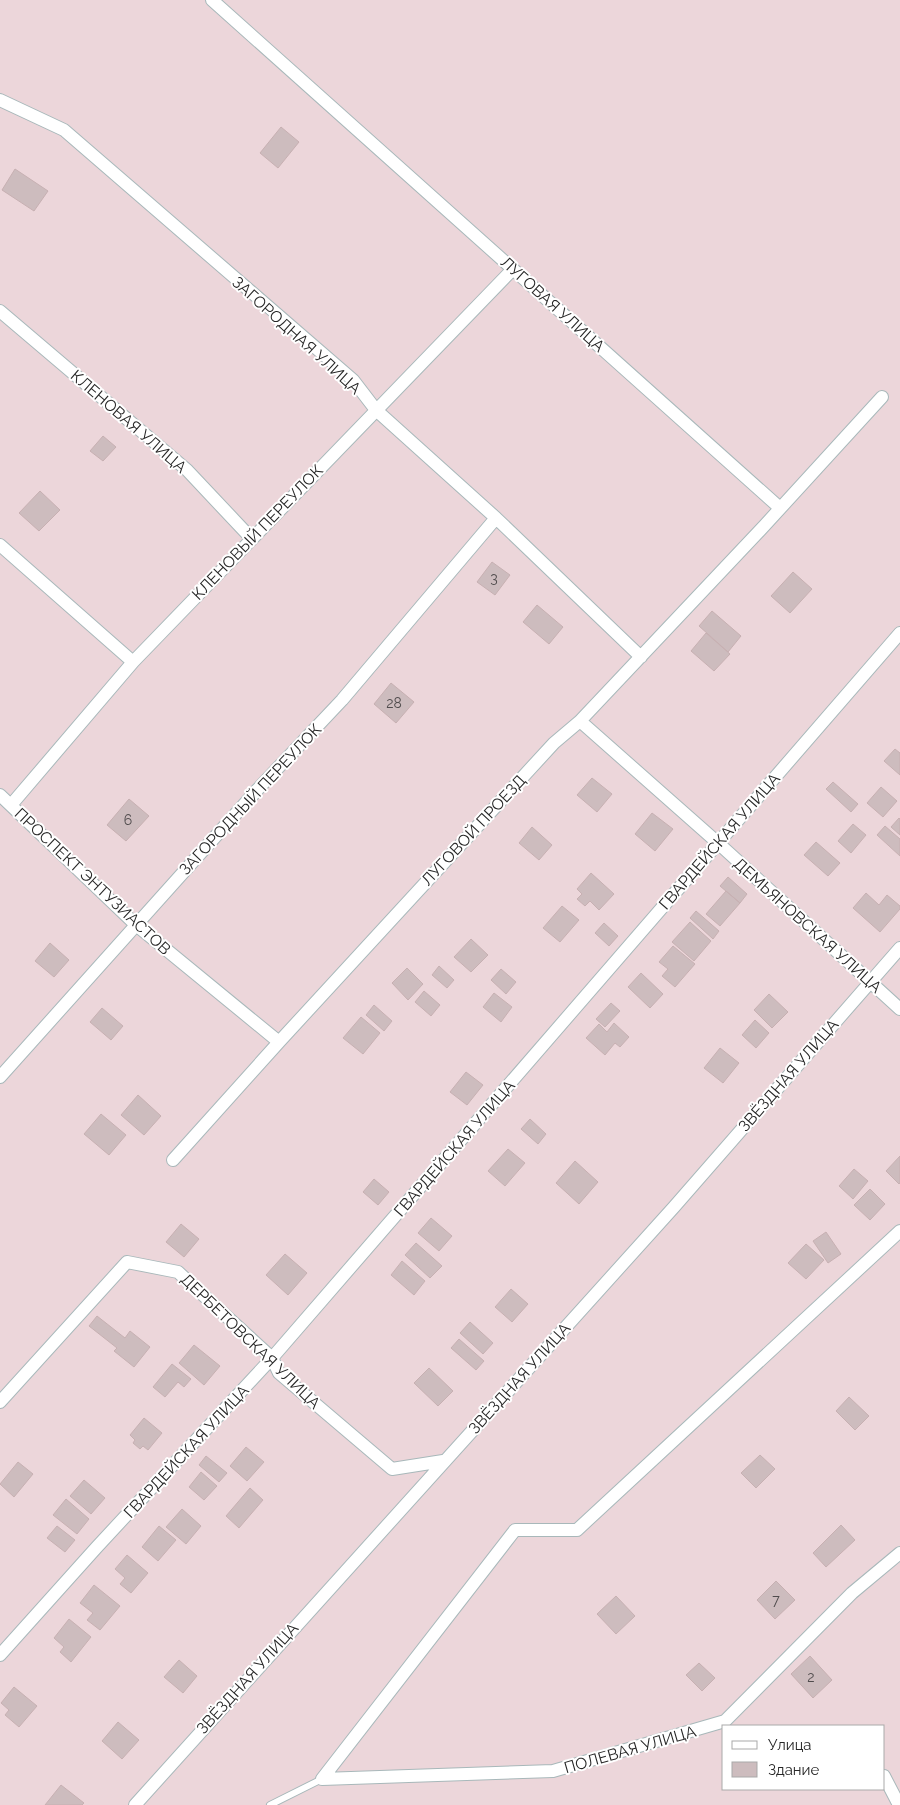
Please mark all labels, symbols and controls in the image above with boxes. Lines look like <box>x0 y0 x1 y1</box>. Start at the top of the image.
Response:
street label: ЛУГОВАЯ УЛИЦА <box>497 253 609 356</box>
street label: ЗАГОРОДНАЯ УЛИЦА <box>228 273 365 398</box>
street label: КЛЕНОВАЯ УЛИЦА <box>67 366 191 477</box>
street label: КЛЕНОВЫЙ ПЕРЕУЛОК <box>188 461 327 604</box>
house number: 3 <box>490 570 498 586</box>
house number: 28 <box>386 695 402 711</box>
street label: ЗАГОРОДНЫЙ ПЕРЕУЛОК <box>175 720 325 879</box>
street label: ГВАРДЕЙСКАЯ УЛИЦА <box>655 769 784 913</box>
street label: ЛУГОВОЙ ПРОЕЗД <box>417 771 530 890</box>
street label: ПРОСПЕКТ ЭНТУЗИАСТОВ <box>11 804 175 959</box>
house number: 6 <box>124 812 132 828</box>
street label: ДЕМЬЯНОВСКАЯ УЛИЦА <box>730 854 886 997</box>
street label: ЗВЁЗДНАЯ УЛИЦА <box>734 1014 842 1135</box>
street label: ГВАРДЕЙСКАЯ УЛИЦА <box>390 1076 519 1220</box>
street label: ДЕРБЕТОВСКАЯ УЛИЦА <box>177 1270 324 1413</box>
street label: ЗВЁЗДНАЯ УЛИЦА <box>464 1318 574 1438</box>
street label: ГВАРДЕЙСКАЯ УЛИЦА <box>120 1381 253 1522</box>
house number: 7 <box>772 1592 780 1608</box>
street label: ЗВЁЗДНАЯ УЛИЦА <box>192 1618 302 1738</box>
house number: 2 <box>807 1669 815 1685</box>
street label: ПОЛЕВАЯ УЛИЦА <box>562 1721 699 1777</box>
legend <box>722 1725 885 1790</box>
text: Улица <box>768 1736 812 1754</box>
text: Здание <box>768 1761 820 1779</box>

